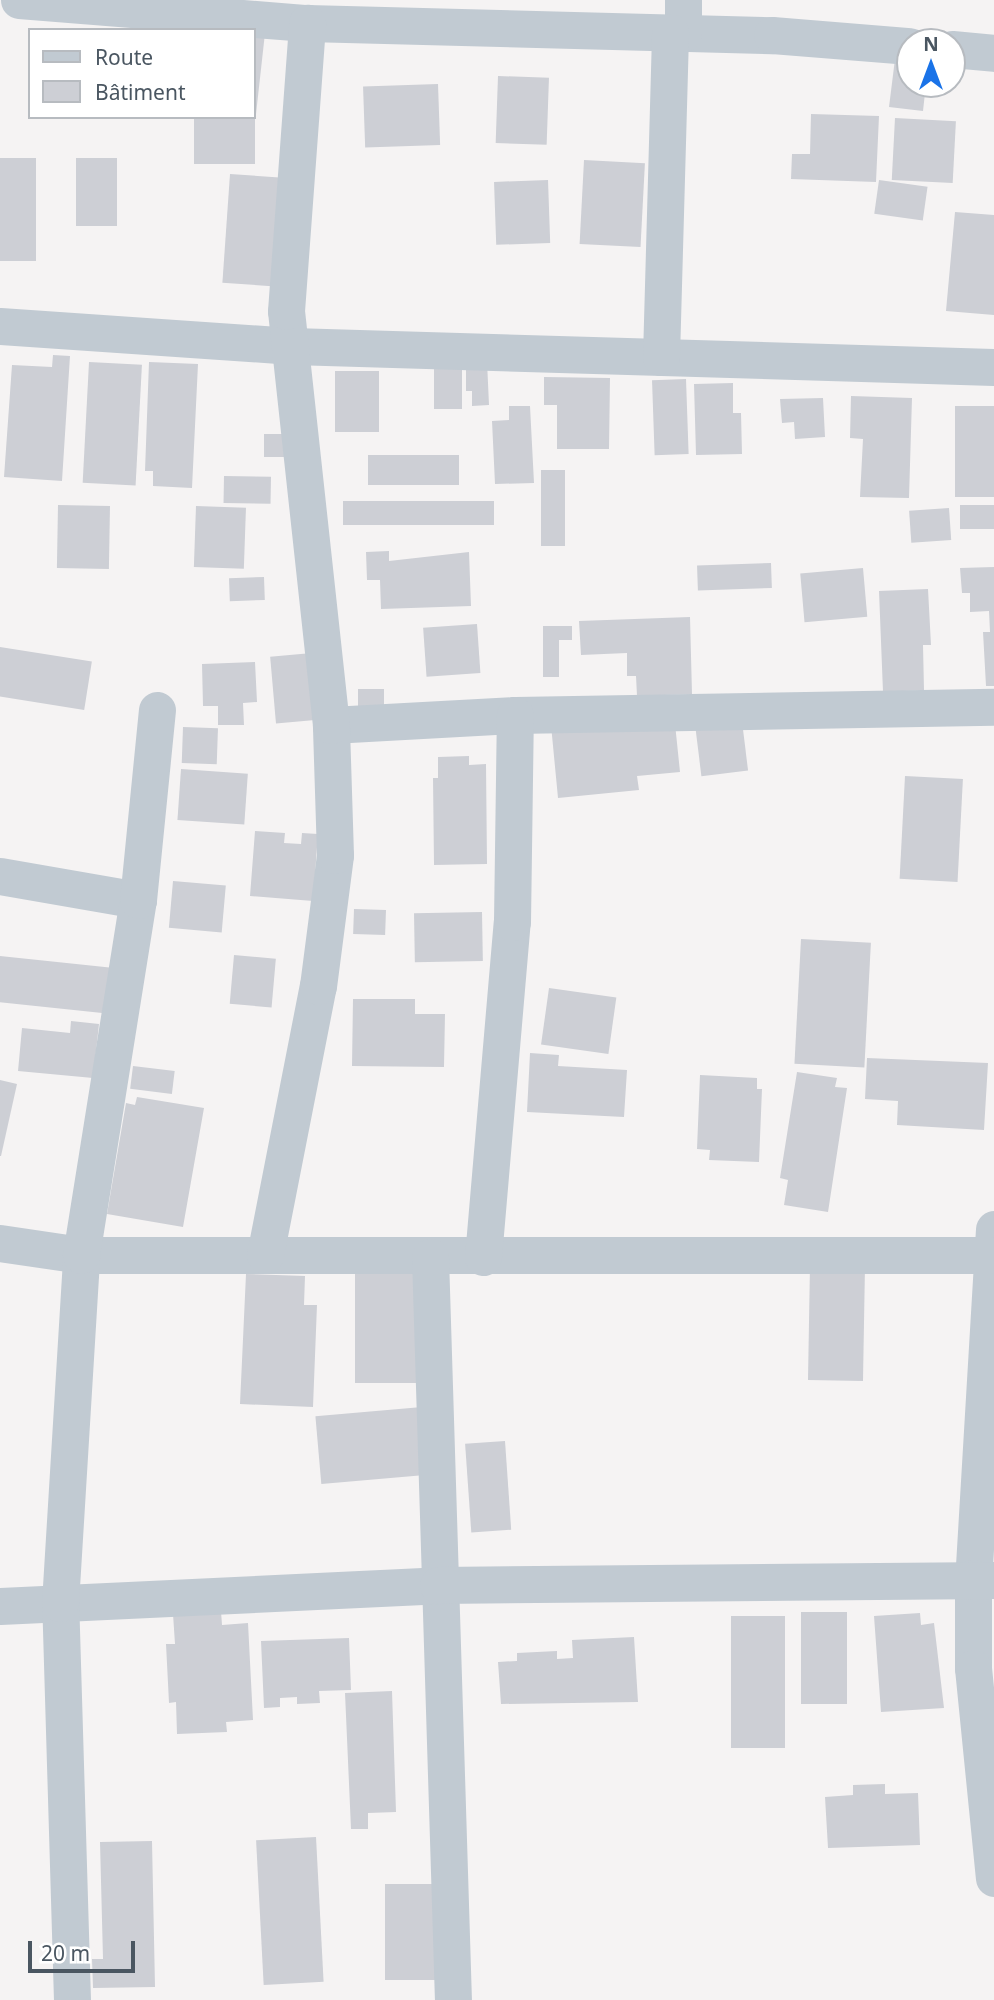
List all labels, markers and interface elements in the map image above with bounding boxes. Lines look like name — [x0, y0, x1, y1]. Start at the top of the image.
legend — [28, 28, 256, 119]
north arrow — [896, 28, 966, 98]
text: N — [923, 31, 939, 57]
text: Route — [95, 43, 153, 71]
text: Bâtiment — [95, 78, 185, 106]
scale bar — [32, 1926, 138, 1970]
text: 20 m — [41, 1939, 90, 1967]

